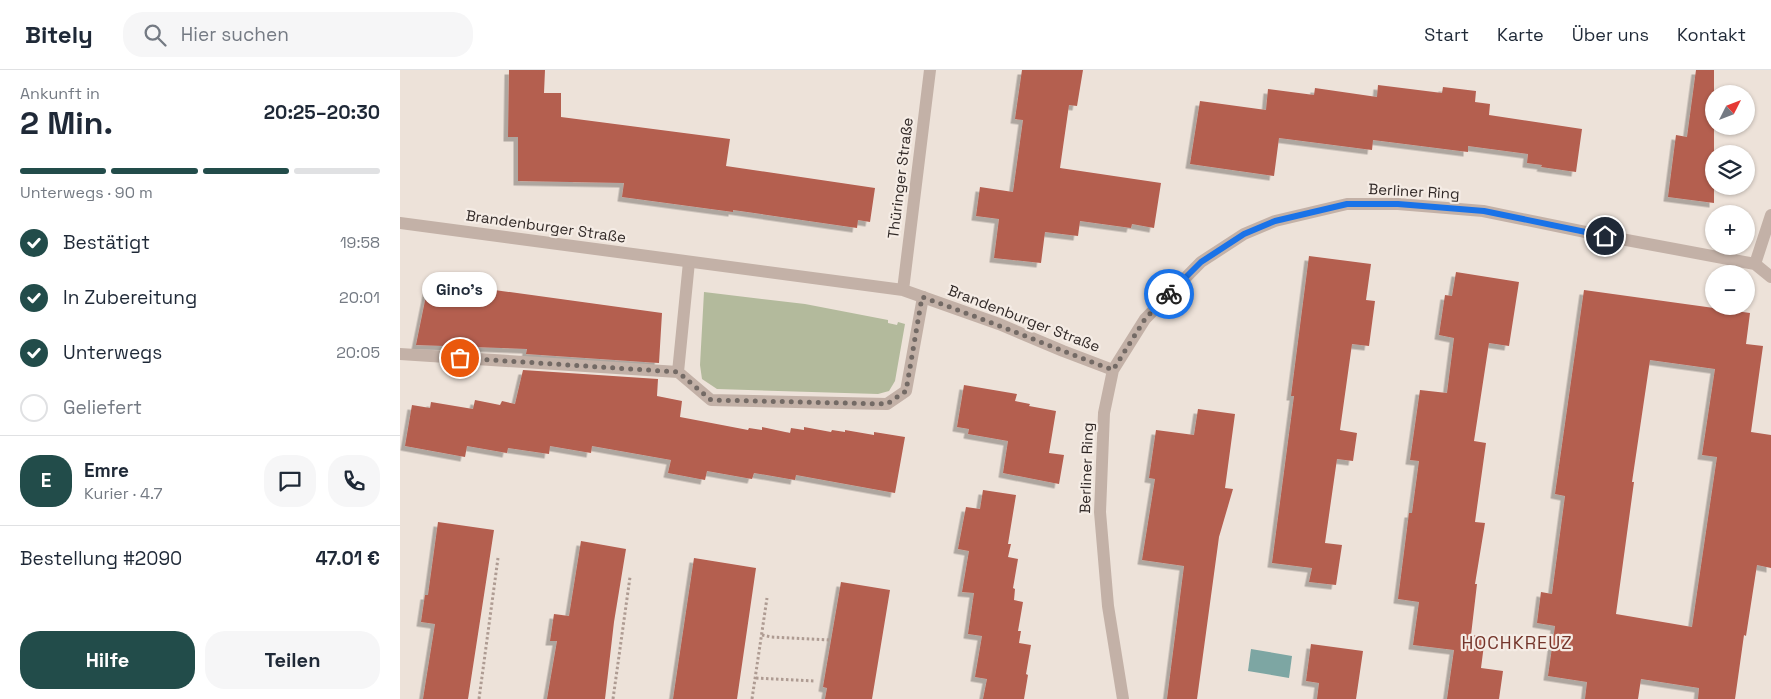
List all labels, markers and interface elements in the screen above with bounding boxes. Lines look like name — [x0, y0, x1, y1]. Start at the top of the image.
search box — [123, 12, 473, 57]
text: Bitely — [25, 19, 93, 50]
icon: search — [141, 21, 169, 49]
text: Hier suchen — [181, 22, 289, 47]
text: Start — [1424, 23, 1469, 46]
text: Karte — [1497, 23, 1544, 46]
text: Über uns — [1572, 23, 1649, 46]
text: Kontakt — [1677, 23, 1746, 46]
text: Ankunft in — [20, 83, 100, 104]
north arrow — [1705, 85, 1755, 135]
map controls — [1705, 85, 1755, 315]
text: 20:25–20:30 — [264, 100, 380, 125]
text: 2 Min. — [20, 103, 113, 143]
street label: Thüringer Straße — [883, 116, 917, 240]
button: layers — [1705, 145, 1755, 195]
street label: Berliner Ring — [1368, 179, 1460, 203]
text: Unterwegs · 90 m — [20, 182, 153, 203]
street label: Brandenburger Straße — [465, 205, 627, 247]
button: + — [1705, 205, 1755, 255]
pin — [1584, 215, 1626, 257]
icon: home — [1591, 222, 1619, 250]
icon: check — [20, 229, 48, 257]
text: Bestätigt — [63, 230, 150, 255]
text: 19:58 — [340, 232, 380, 253]
button: − — [1705, 265, 1755, 315]
courier — [1144, 269, 1194, 319]
callout: Gino's — [422, 273, 498, 308]
text: Gino's — [436, 279, 483, 300]
street label: Brandenburger Straße — [945, 280, 1103, 356]
icon: bike — [1155, 280, 1183, 308]
icon: check — [20, 284, 48, 312]
text: In Zubereitung — [63, 285, 197, 310]
text: 20:01 — [339, 287, 380, 308]
pin — [439, 337, 481, 379]
icon: check — [20, 339, 48, 367]
text: Unterwegs — [63, 340, 162, 365]
text: 20:05 — [336, 342, 380, 363]
icon: bag — [446, 344, 474, 372]
text: Geliefert — [63, 395, 142, 420]
street label: Berliner Ring — [1075, 422, 1097, 514]
button: chat — [264, 455, 316, 507]
button: phone — [328, 455, 380, 507]
text: Emre — [84, 458, 129, 483]
text: E — [41, 468, 51, 493]
text: Kurier · 4.7 — [84, 483, 163, 504]
text: Bestellung #2090 — [20, 546, 182, 571]
text: 47.01 € — [315, 546, 380, 571]
button: Hilfe — [20, 631, 195, 689]
button: Teilen — [205, 631, 380, 689]
district label: HOCHKREUZ — [1461, 631, 1573, 654]

